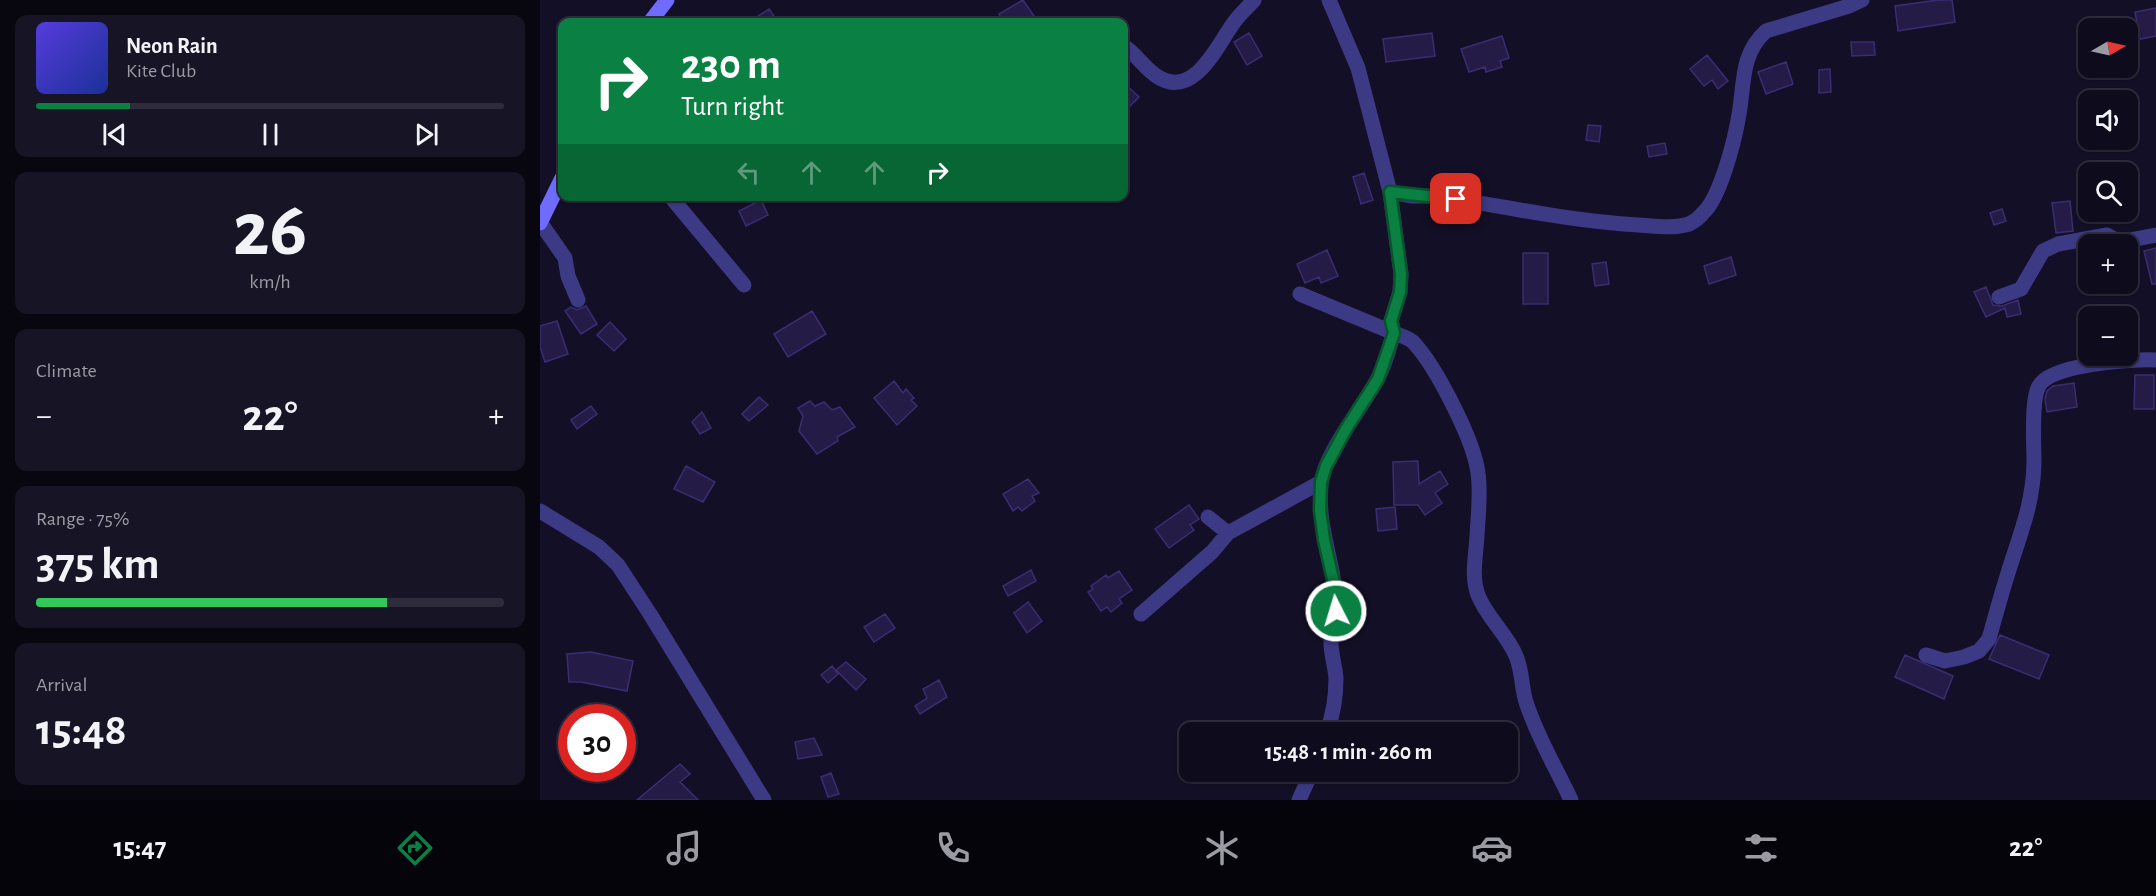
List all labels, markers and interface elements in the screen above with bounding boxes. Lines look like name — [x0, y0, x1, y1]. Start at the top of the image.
north arrow — [2078, 18, 2138, 78]
map controls — [2078, 18, 2138, 366]
text: Neon Rain — [126, 35, 218, 57]
icon: right — [582, 42, 660, 120]
text: 230 m — [681, 44, 781, 86]
text: Kite Club — [126, 61, 196, 81]
button: sound — [2078, 90, 2138, 150]
text: Turn right — [681, 93, 784, 120]
icon: previous — [98, 118, 131, 151]
icon: pause — [254, 118, 287, 151]
icon: next — [410, 118, 443, 151]
icon: left — [732, 156, 765, 189]
icon: ahead — [795, 156, 828, 189]
icon: ahead — [858, 156, 891, 189]
icon: right — [921, 156, 954, 189]
button: search — [2078, 162, 2138, 222]
pin — [1430, 173, 1481, 224]
icon: arrive — [1439, 182, 1472, 215]
text: 26 — [233, 192, 307, 270]
button: + — [2078, 234, 2138, 294]
text: km/h — [249, 272, 291, 292]
button: − — [2078, 306, 2138, 366]
text: Climate — [36, 361, 97, 381]
text: 22° — [242, 394, 298, 439]
text: − — [36, 400, 52, 433]
text: + — [488, 400, 504, 433]
text: Range · 75% — [36, 509, 129, 529]
text: 375 km — [36, 542, 160, 587]
position arrow — [1304, 579, 1368, 643]
text: Arrival — [36, 675, 87, 695]
speed limit sign: 30 — [558, 704, 636, 782]
text: 15:48 — [36, 708, 127, 753]
text: 15:48 · 1 min · 260 m — [1265, 741, 1432, 763]
icon: directions — [394, 827, 436, 869]
icon: music — [663, 827, 705, 869]
icon: phone — [932, 827, 974, 869]
icon: climate — [1201, 827, 1243, 869]
icon: car — [1471, 827, 1513, 869]
icon: filters — [1740, 827, 1782, 869]
text: 15:47 — [114, 834, 166, 861]
text: 22° — [2009, 834, 2042, 861]

